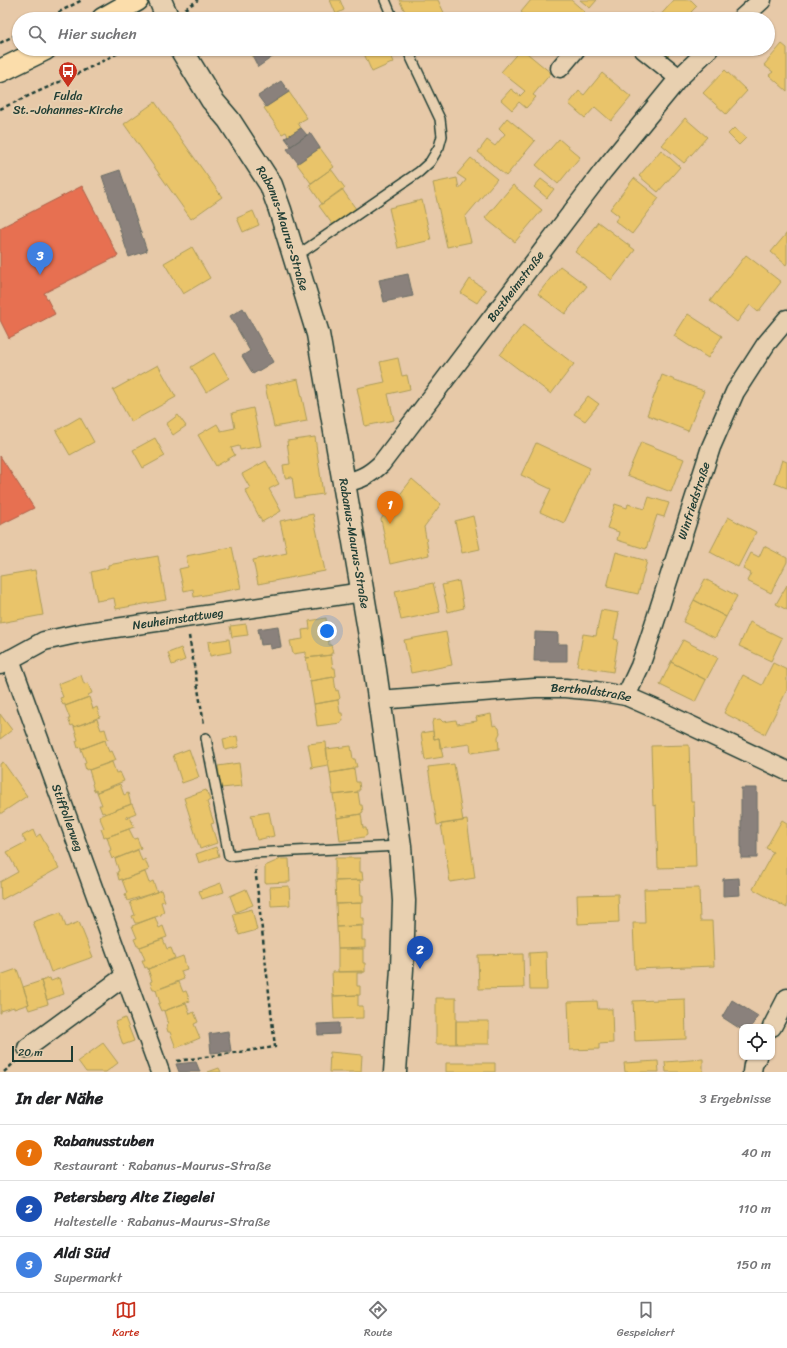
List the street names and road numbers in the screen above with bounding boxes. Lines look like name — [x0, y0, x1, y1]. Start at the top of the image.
street label: Rabanus-Maurus-Straße — [250, 161, 315, 294]
street label: Bastheimstraße — [481, 246, 550, 327]
street label: Winfriedstraße — [671, 459, 717, 542]
street label: Rabanus-Maurus-Straße — [332, 476, 376, 610]
street label: Neuheimstattweg — [131, 601, 225, 636]
street label: Bertholdstraße — [551, 677, 636, 708]
street label: Stiffollerweg — [45, 781, 90, 855]

